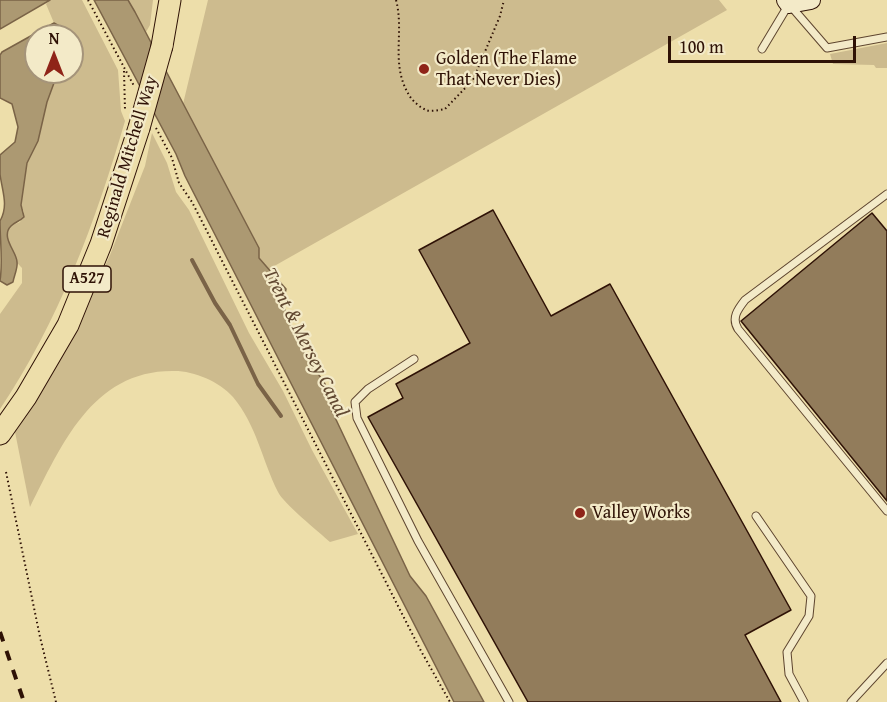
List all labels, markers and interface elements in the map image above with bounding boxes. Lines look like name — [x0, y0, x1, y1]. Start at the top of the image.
north arrow — [24, 24, 84, 84]
scale bar — [671, 24, 858, 62]
text: N — [49, 26, 59, 50]
text: 100 m — [679, 33, 724, 60]
place label: Golden (The Flame That Never Dies) — [436, 48, 577, 90]
marker: Golden (The Flame That Never Dies) — [417, 62, 431, 76]
street label: Reginald Mitchell Way — [93, 73, 163, 241]
water label: Trent & Mersey Canal — [257, 264, 353, 422]
road number: A527 — [63, 266, 111, 292]
place label: Valley Works — [592, 502, 690, 524]
marker: Valley Works — [573, 506, 587, 520]

